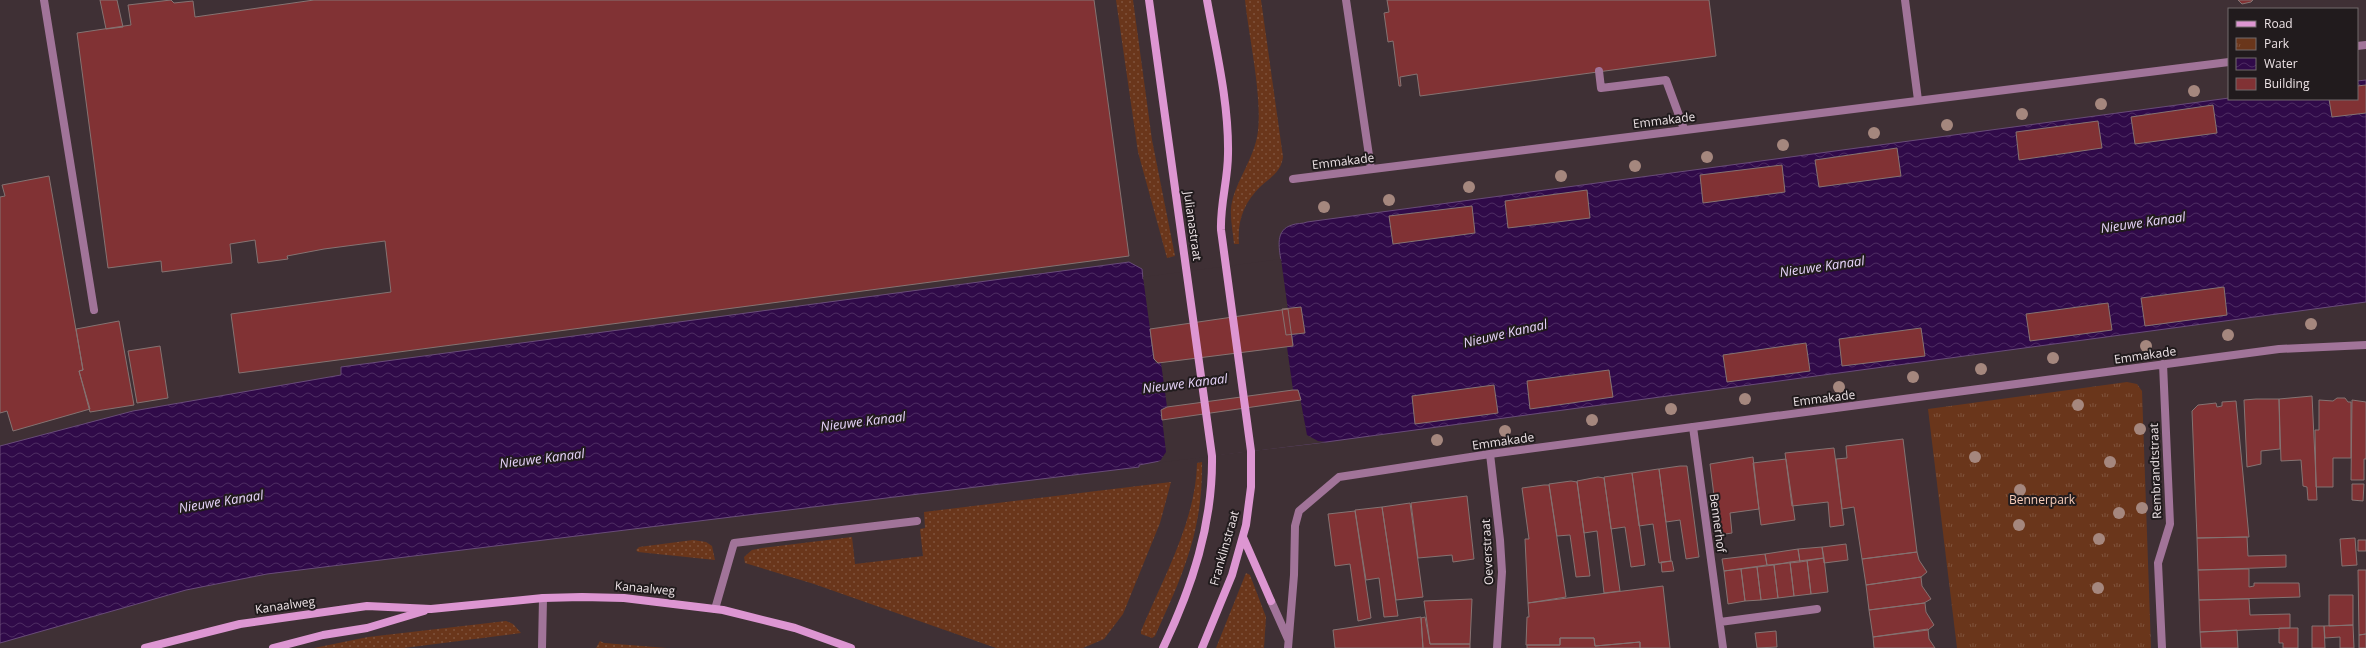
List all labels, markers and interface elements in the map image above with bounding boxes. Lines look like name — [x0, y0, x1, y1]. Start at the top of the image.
legend — [2228, 8, 2358, 100]
text: Road — [2264, 15, 2293, 32]
text: Park — [2264, 35, 2290, 52]
text: Water — [2264, 55, 2298, 72]
text: Building — [2264, 75, 2310, 92]
street label: Emmakade — [1632, 108, 1696, 132]
street label: Emmakade — [1311, 149, 1375, 173]
street label: Julianastraat — [1180, 189, 1206, 262]
water label: Nieuwe Kanaal — [2099, 207, 2187, 237]
water label: Nieuwe Kanaal — [1778, 251, 1866, 281]
water label: Nieuwe Kanaal — [1461, 314, 1549, 351]
street label: Emmakade — [2113, 342, 2177, 368]
water label: Nieuwe Kanaal — [1141, 369, 1229, 397]
street label: Emmakade — [1792, 386, 1856, 410]
water label: Nieuwe Kanaal — [819, 407, 907, 435]
street label: Rembrandtstraat — [2145, 423, 2165, 519]
street label: Emmakade — [1471, 428, 1535, 454]
water label: Nieuwe Kanaal — [498, 444, 586, 472]
water label: Nieuwe Kanaal — [177, 485, 265, 517]
park label: Bennerpark — [2009, 491, 2076, 508]
street label: Bennerhof — [1705, 492, 1731, 555]
street label: Franklinstraat — [1205, 508, 1243, 588]
street label: Oeverstraat — [1477, 518, 1497, 586]
street label: Kanaalweg — [614, 577, 676, 599]
street label: Kanaalweg — [254, 592, 317, 618]

